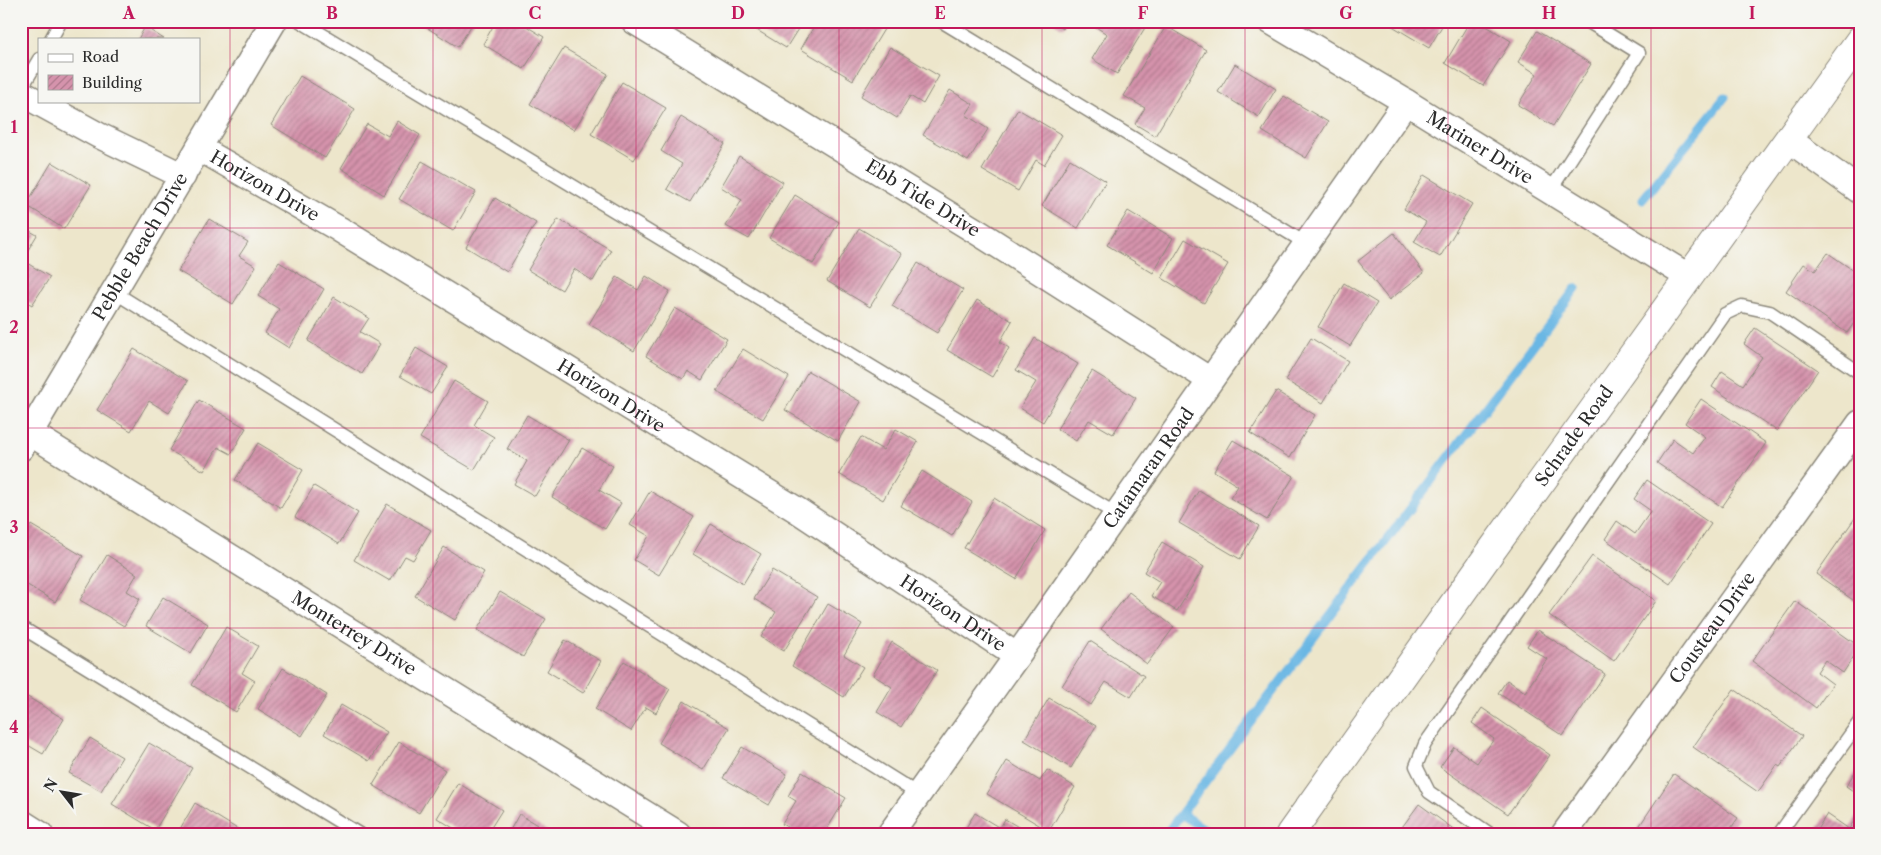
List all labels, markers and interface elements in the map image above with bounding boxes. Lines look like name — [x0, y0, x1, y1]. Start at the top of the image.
text: A — [122, 3, 136, 23]
text: B — [326, 3, 338, 23]
text: C — [529, 3, 541, 23]
text: D — [731, 3, 745, 23]
text: E — [934, 3, 946, 23]
text: F — [1138, 3, 1149, 23]
text: G — [1339, 3, 1353, 23]
text: H — [1542, 3, 1556, 23]
text: I — [1749, 3, 1756, 23]
legend — [38, 38, 200, 102]
text: Road — [82, 47, 119, 66]
text: Building — [82, 73, 142, 92]
street label: Mariner Drive — [1423, 106, 1537, 189]
text: 1 — [10, 117, 18, 137]
street label: Horizon Drive — [206, 146, 323, 226]
street label: Ebb Tide Drive — [862, 155, 984, 242]
street label: Pebble Beach Drive — [88, 169, 193, 325]
text: 2 — [9, 317, 19, 337]
street label: Horizon Drive — [553, 355, 669, 437]
street label: Schrade Road — [1531, 381, 1618, 491]
street label: Catamaran Road — [1099, 403, 1199, 533]
text: 3 — [9, 517, 19, 537]
street label: Cousteau Drive — [1665, 568, 1760, 688]
street label: Horizon Drive — [896, 570, 1010, 656]
street label: Monterrey Drive — [288, 587, 420, 680]
text: 4 — [9, 717, 19, 737]
north arrow — [38, 768, 88, 818]
text: N — [40, 775, 62, 795]

